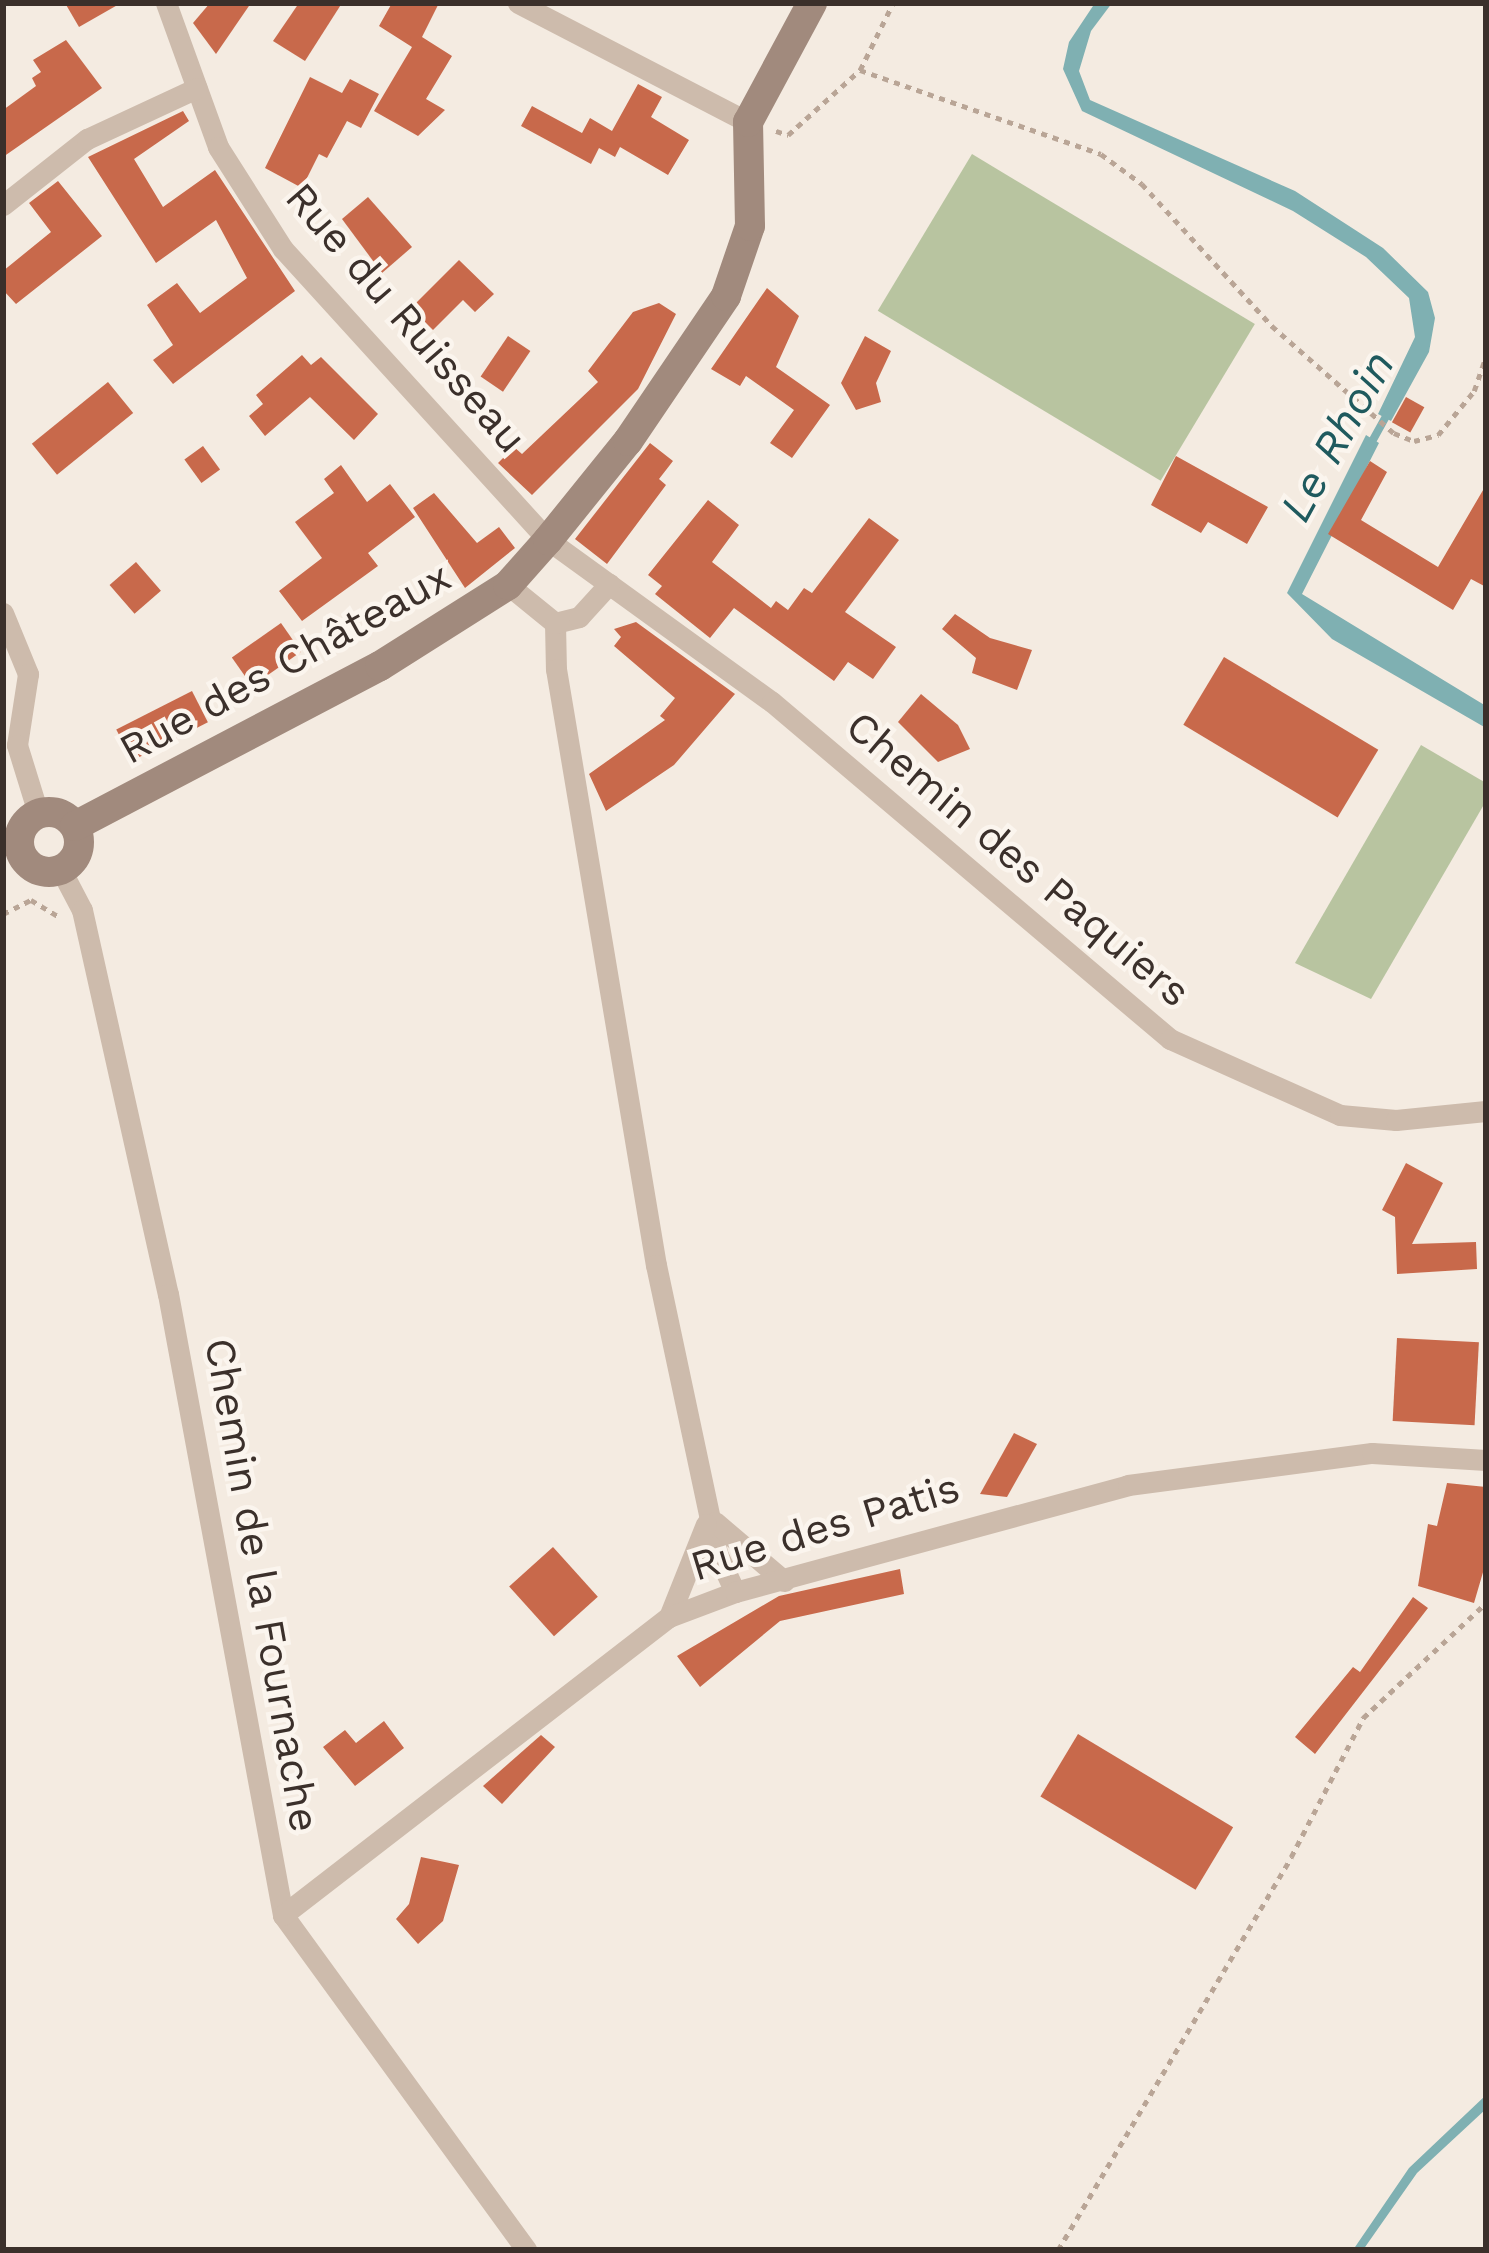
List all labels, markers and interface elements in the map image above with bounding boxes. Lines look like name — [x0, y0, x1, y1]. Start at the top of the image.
street label: Rue du Ruisseau — [275, 173, 537, 463]
water label: Le Rhoin — [1268, 341, 1406, 531]
street label: Rue des Châteaux — [111, 551, 459, 775]
street label: Chemin des Paquiers — [836, 701, 1200, 1017]
street label: Chemin de la Fournache — [194, 1334, 330, 1836]
street label: Rue des Patis — [685, 1462, 965, 1592]

